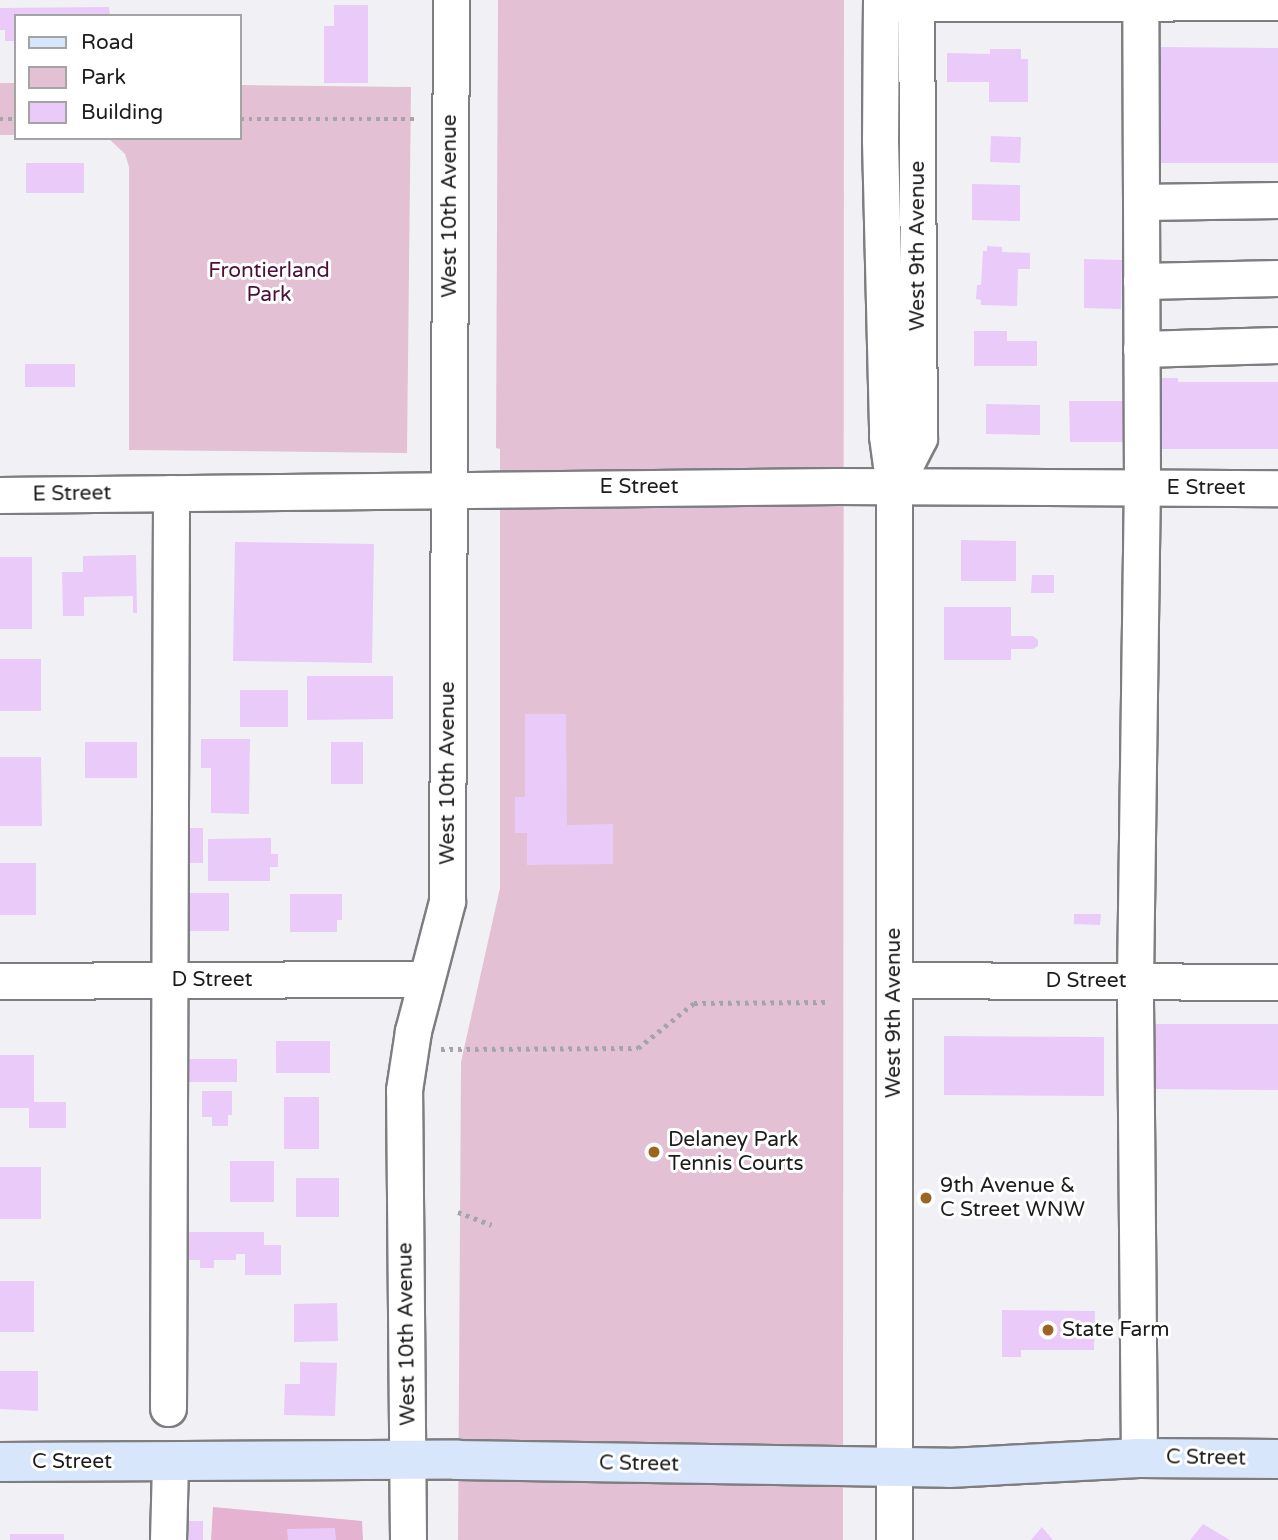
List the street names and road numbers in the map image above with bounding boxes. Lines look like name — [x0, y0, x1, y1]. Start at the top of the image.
street label: West 10th Avenue — [437, 114, 463, 298]
street label: West 9th Avenue — [905, 161, 931, 331]
street label: E Street — [600, 474, 678, 500]
street label: E Street — [1167, 475, 1245, 501]
street label: E Street — [32, 481, 112, 507]
street label: West 10th Avenue — [435, 681, 461, 865]
street label: West 9th Avenue — [881, 928, 907, 1098]
street label: D Street — [171, 967, 253, 993]
street label: D Street — [1045, 968, 1127, 994]
street label: West 10th Avenue — [393, 1242, 421, 1426]
street label: C Street — [1166, 1445, 1246, 1471]
street label: C Street — [32, 1449, 112, 1475]
street label: C Street — [599, 1451, 679, 1477]

